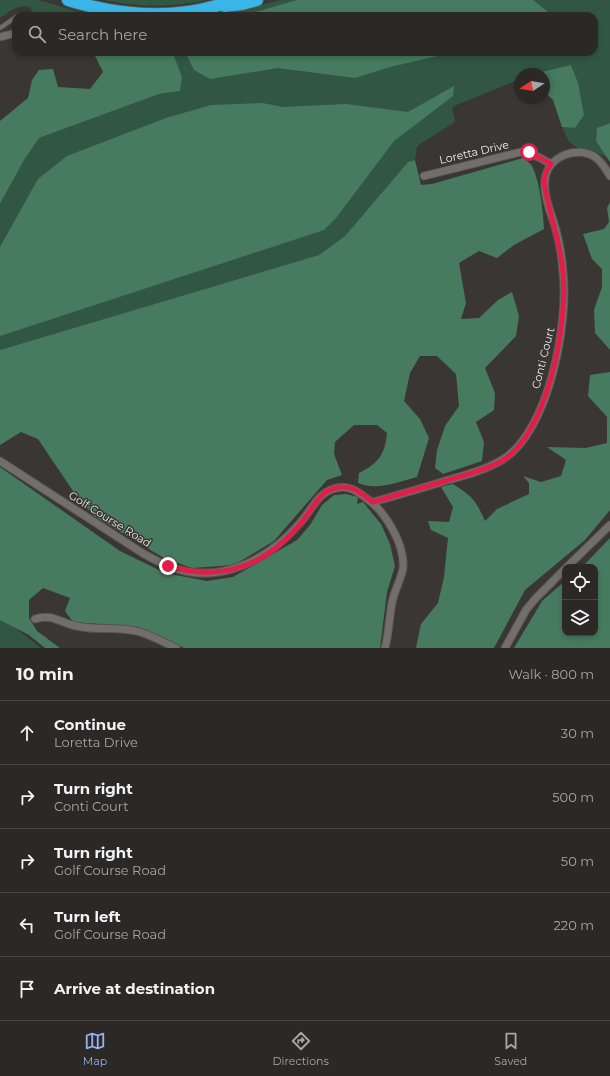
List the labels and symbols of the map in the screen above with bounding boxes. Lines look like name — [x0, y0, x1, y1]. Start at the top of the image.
north arrow — [514, 68, 550, 104]
street label: Loretta Drive — [438, 137, 510, 167]
route start — [520, 143, 538, 161]
street label: Conti Court — [529, 325, 558, 390]
street label: Golf Course Road — [66, 488, 154, 550]
route end — [159, 557, 177, 575]

